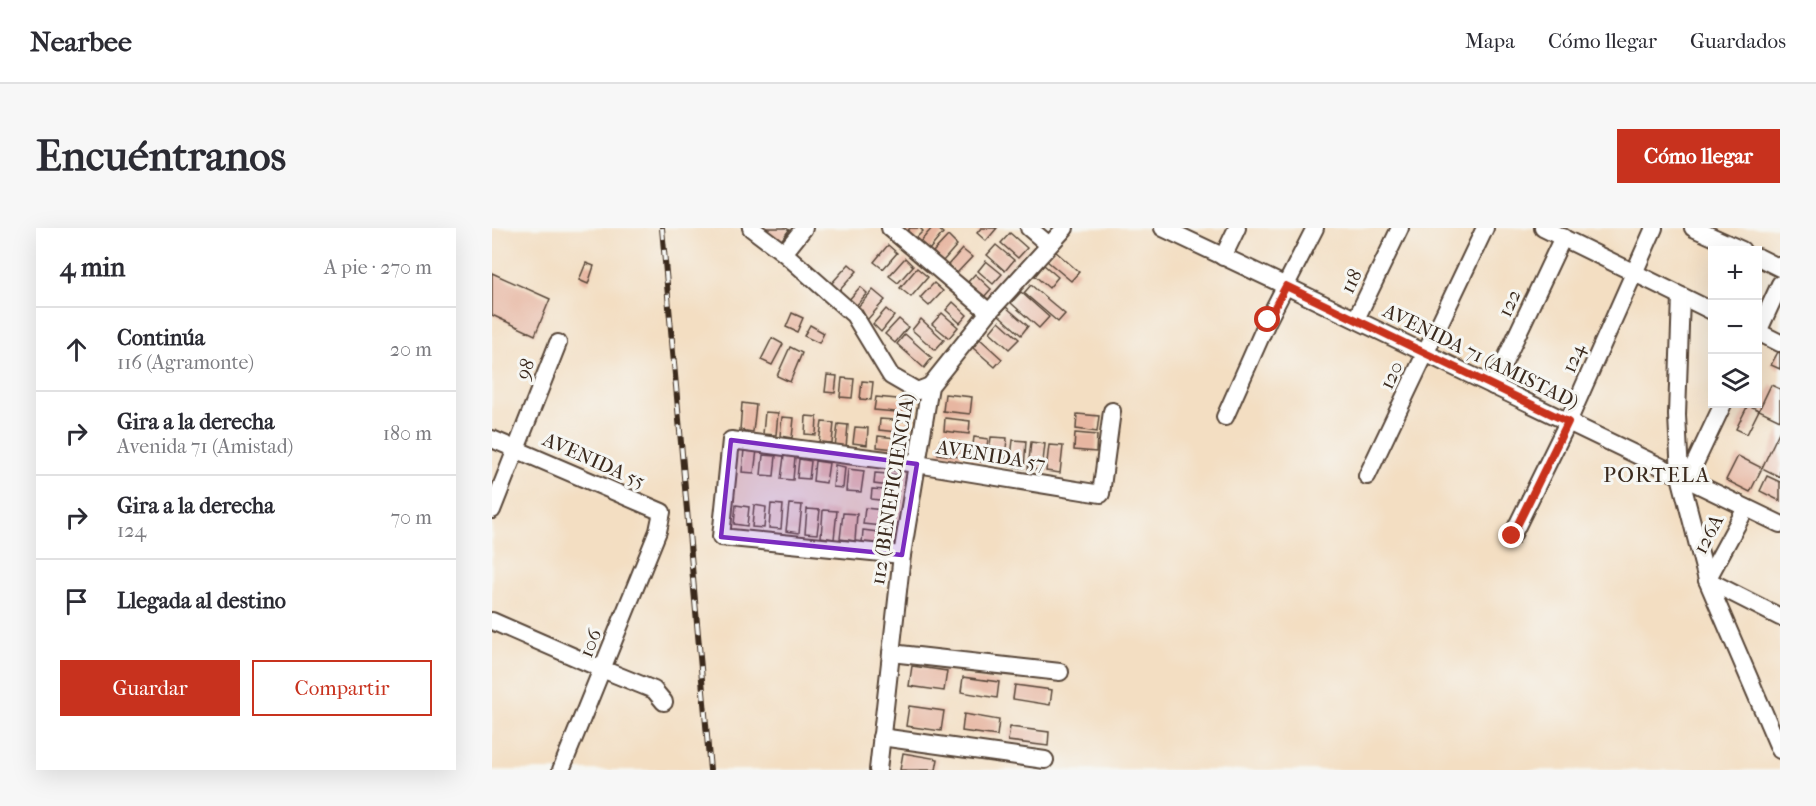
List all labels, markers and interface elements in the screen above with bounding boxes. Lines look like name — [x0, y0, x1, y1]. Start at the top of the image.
text: Nearbee — [30, 25, 132, 58]
text: Mapa — [1465, 29, 1515, 53]
text: Cómo llegar — [1548, 29, 1657, 53]
text: Guardados — [1690, 29, 1786, 53]
button: Cómo llegar — [1617, 129, 1780, 183]
text: Encuéntranos — [36, 132, 286, 181]
map controls — [1708, 246, 1762, 408]
button: + — [1708, 246, 1762, 300]
text: 4 min — [60, 252, 125, 283]
text: A pie · 270 m — [324, 256, 432, 279]
street label: 118 — [1336, 265, 1367, 297]
street label: 122 — [1493, 286, 1526, 321]
street label: AVENIDA 71 (AMISTAD) — [1378, 299, 1582, 414]
button: − — [1708, 300, 1762, 354]
route start — [1254, 306, 1280, 332]
text: Continúa — [117, 325, 205, 351]
icon: ahead — [60, 333, 93, 366]
text: 20 m — [390, 338, 432, 361]
street label: 124 — [1557, 339, 1590, 376]
text: 116 (Agramonte) — [117, 351, 254, 374]
button: layers — [1708, 354, 1762, 408]
street label: 98 — [511, 355, 540, 383]
street label: 120 — [1375, 357, 1408, 393]
street label: 112 (BENEFICIENCIA) — [866, 392, 919, 587]
text: Gira a la derecha — [117, 409, 274, 435]
icon: right — [60, 417, 93, 450]
text: 180 m — [383, 422, 432, 445]
street label: AVENIDA 55 — [538, 427, 648, 493]
text: Avenida 71 (Amistad) — [117, 435, 293, 458]
street label: AVENIDA 57 — [934, 435, 1048, 476]
district label: PORTELA — [1603, 463, 1711, 487]
text: Gira a la derecha — [117, 493, 274, 519]
icon: right — [60, 501, 93, 534]
text: 70 m — [390, 506, 432, 529]
street label: 126A — [1689, 510, 1729, 558]
text: 124 — [117, 519, 146, 542]
route end — [1498, 522, 1524, 548]
icon: arrive — [60, 585, 93, 618]
text: Llegada al destino — [117, 588, 286, 614]
street label: 106 — [574, 625, 607, 661]
button: Guardar — [60, 660, 240, 716]
button: Compartir — [252, 660, 432, 716]

